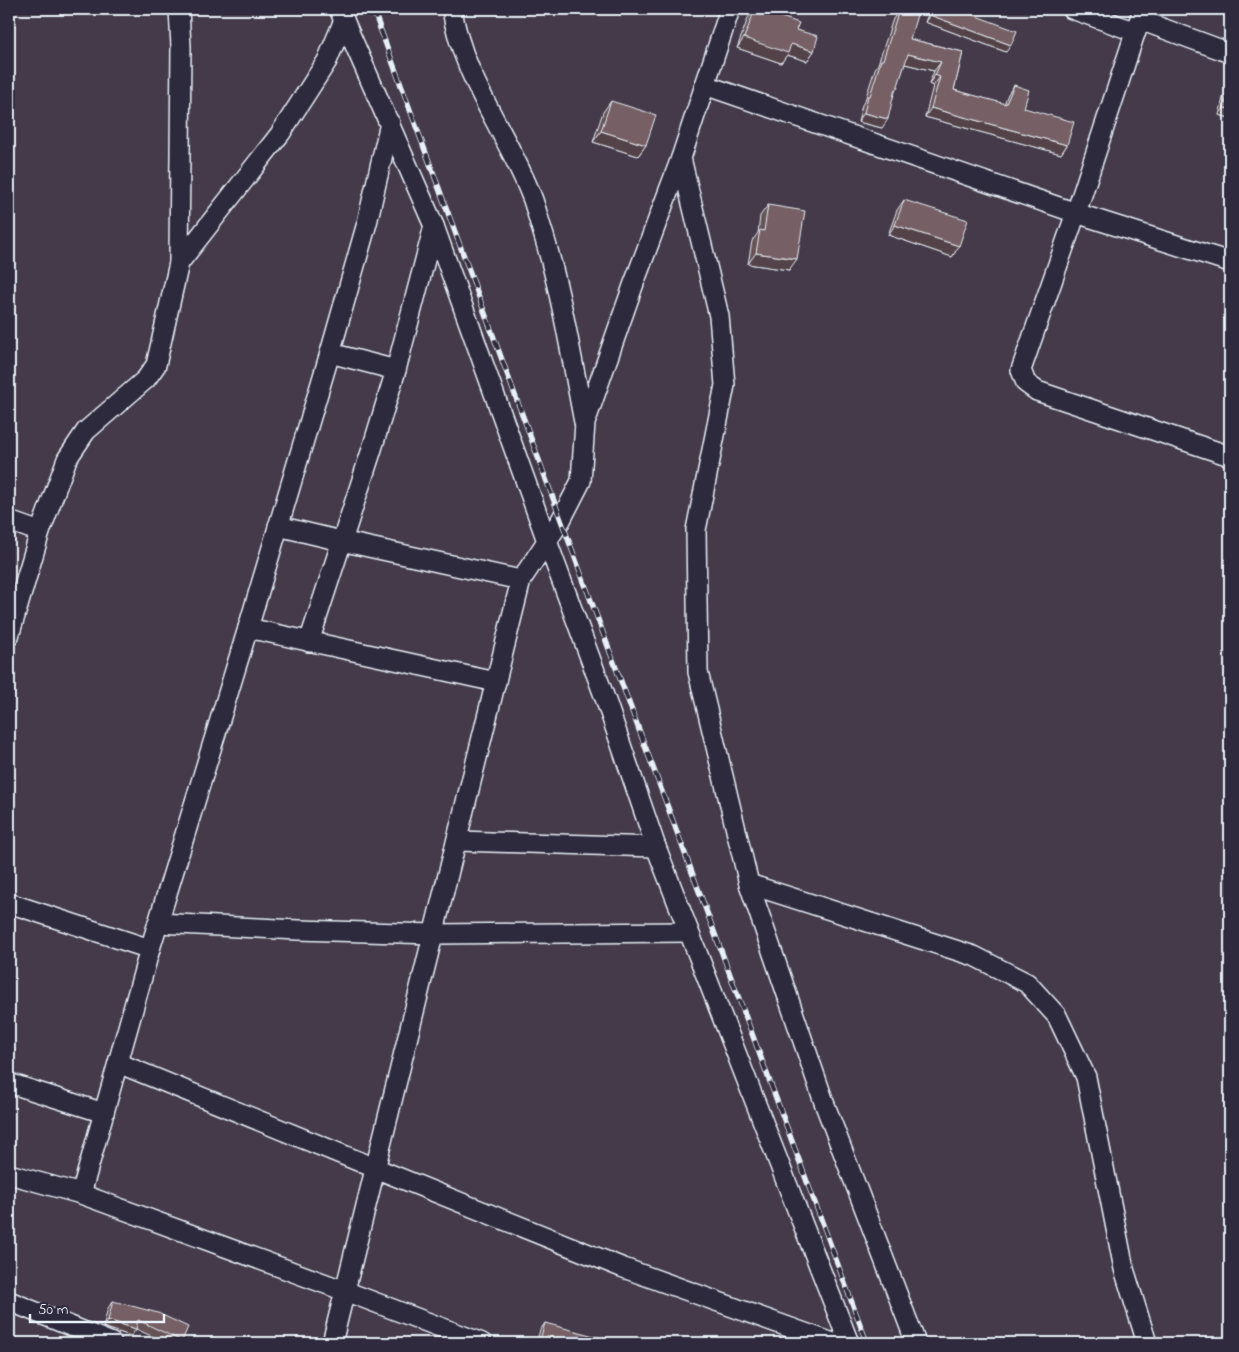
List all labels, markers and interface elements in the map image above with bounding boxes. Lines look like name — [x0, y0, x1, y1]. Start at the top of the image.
scale bar — [30, 1292, 164, 1324]
text: 50 m — [38, 1299, 69, 1321]

